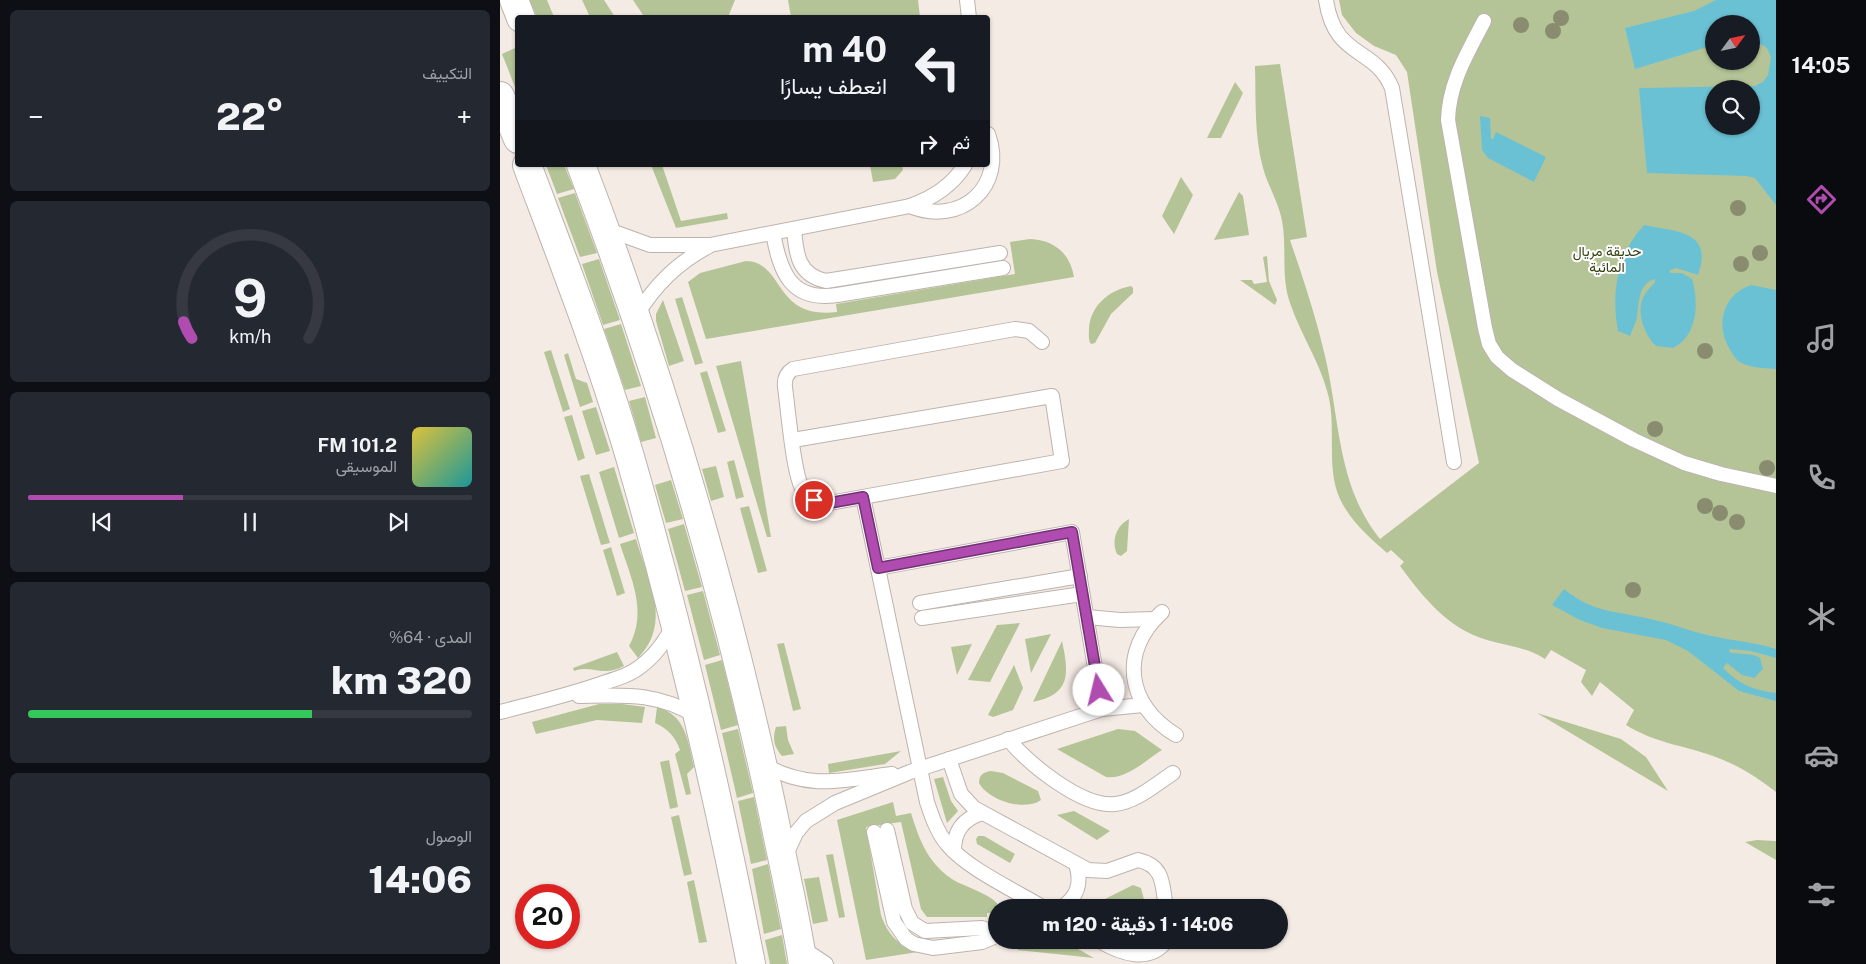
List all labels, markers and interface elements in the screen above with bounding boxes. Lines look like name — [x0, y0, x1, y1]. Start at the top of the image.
north arrow — [1705, 15, 1760, 70]
map controls — [1705, 15, 1760, 135]
text: 40 m — [802, 29, 887, 70]
icon: left — [905, 35, 970, 100]
text: 14:05 — [1792, 52, 1850, 78]
text: التكييف — [422, 64, 472, 83]
text: انعطف يسارًا — [780, 73, 887, 99]
button: search — [1705, 80, 1760, 135]
text: 22° — [216, 94, 284, 139]
text: − — [28, 100, 44, 133]
text: + — [456, 100, 472, 133]
icon: right — [914, 130, 942, 158]
text: ثم — [952, 131, 970, 153]
icon: directions — [1804, 182, 1839, 217]
park label: حديقة مريال المائية — [1573, 243, 1641, 275]
text: 9 — [233, 268, 267, 329]
icon: music — [1804, 321, 1839, 356]
text: km/h — [229, 326, 271, 347]
text: 101.2 FM — [318, 434, 397, 456]
text: الموسيقى — [336, 457, 397, 476]
icon: phone — [1804, 460, 1839, 495]
pin — [793, 479, 835, 521]
icon: arrive — [800, 486, 828, 514]
icon: previous — [88, 508, 116, 536]
icon: pause — [236, 508, 264, 536]
icon: next — [384, 508, 412, 536]
icon: climate — [1804, 599, 1839, 634]
text: المدى · 64% — [389, 628, 472, 647]
text: 320 km — [331, 658, 472, 703]
position arrow — [1072, 663, 1124, 715]
icon: car — [1804, 738, 1839, 773]
text: الوصول — [426, 827, 472, 846]
text: 14:06 — [368, 857, 472, 902]
icon: filters — [1804, 877, 1839, 912]
speed limit sign: 20 — [515, 884, 580, 949]
text: 14:06 · 1 دقيقة · 120 m — [1043, 913, 1233, 935]

